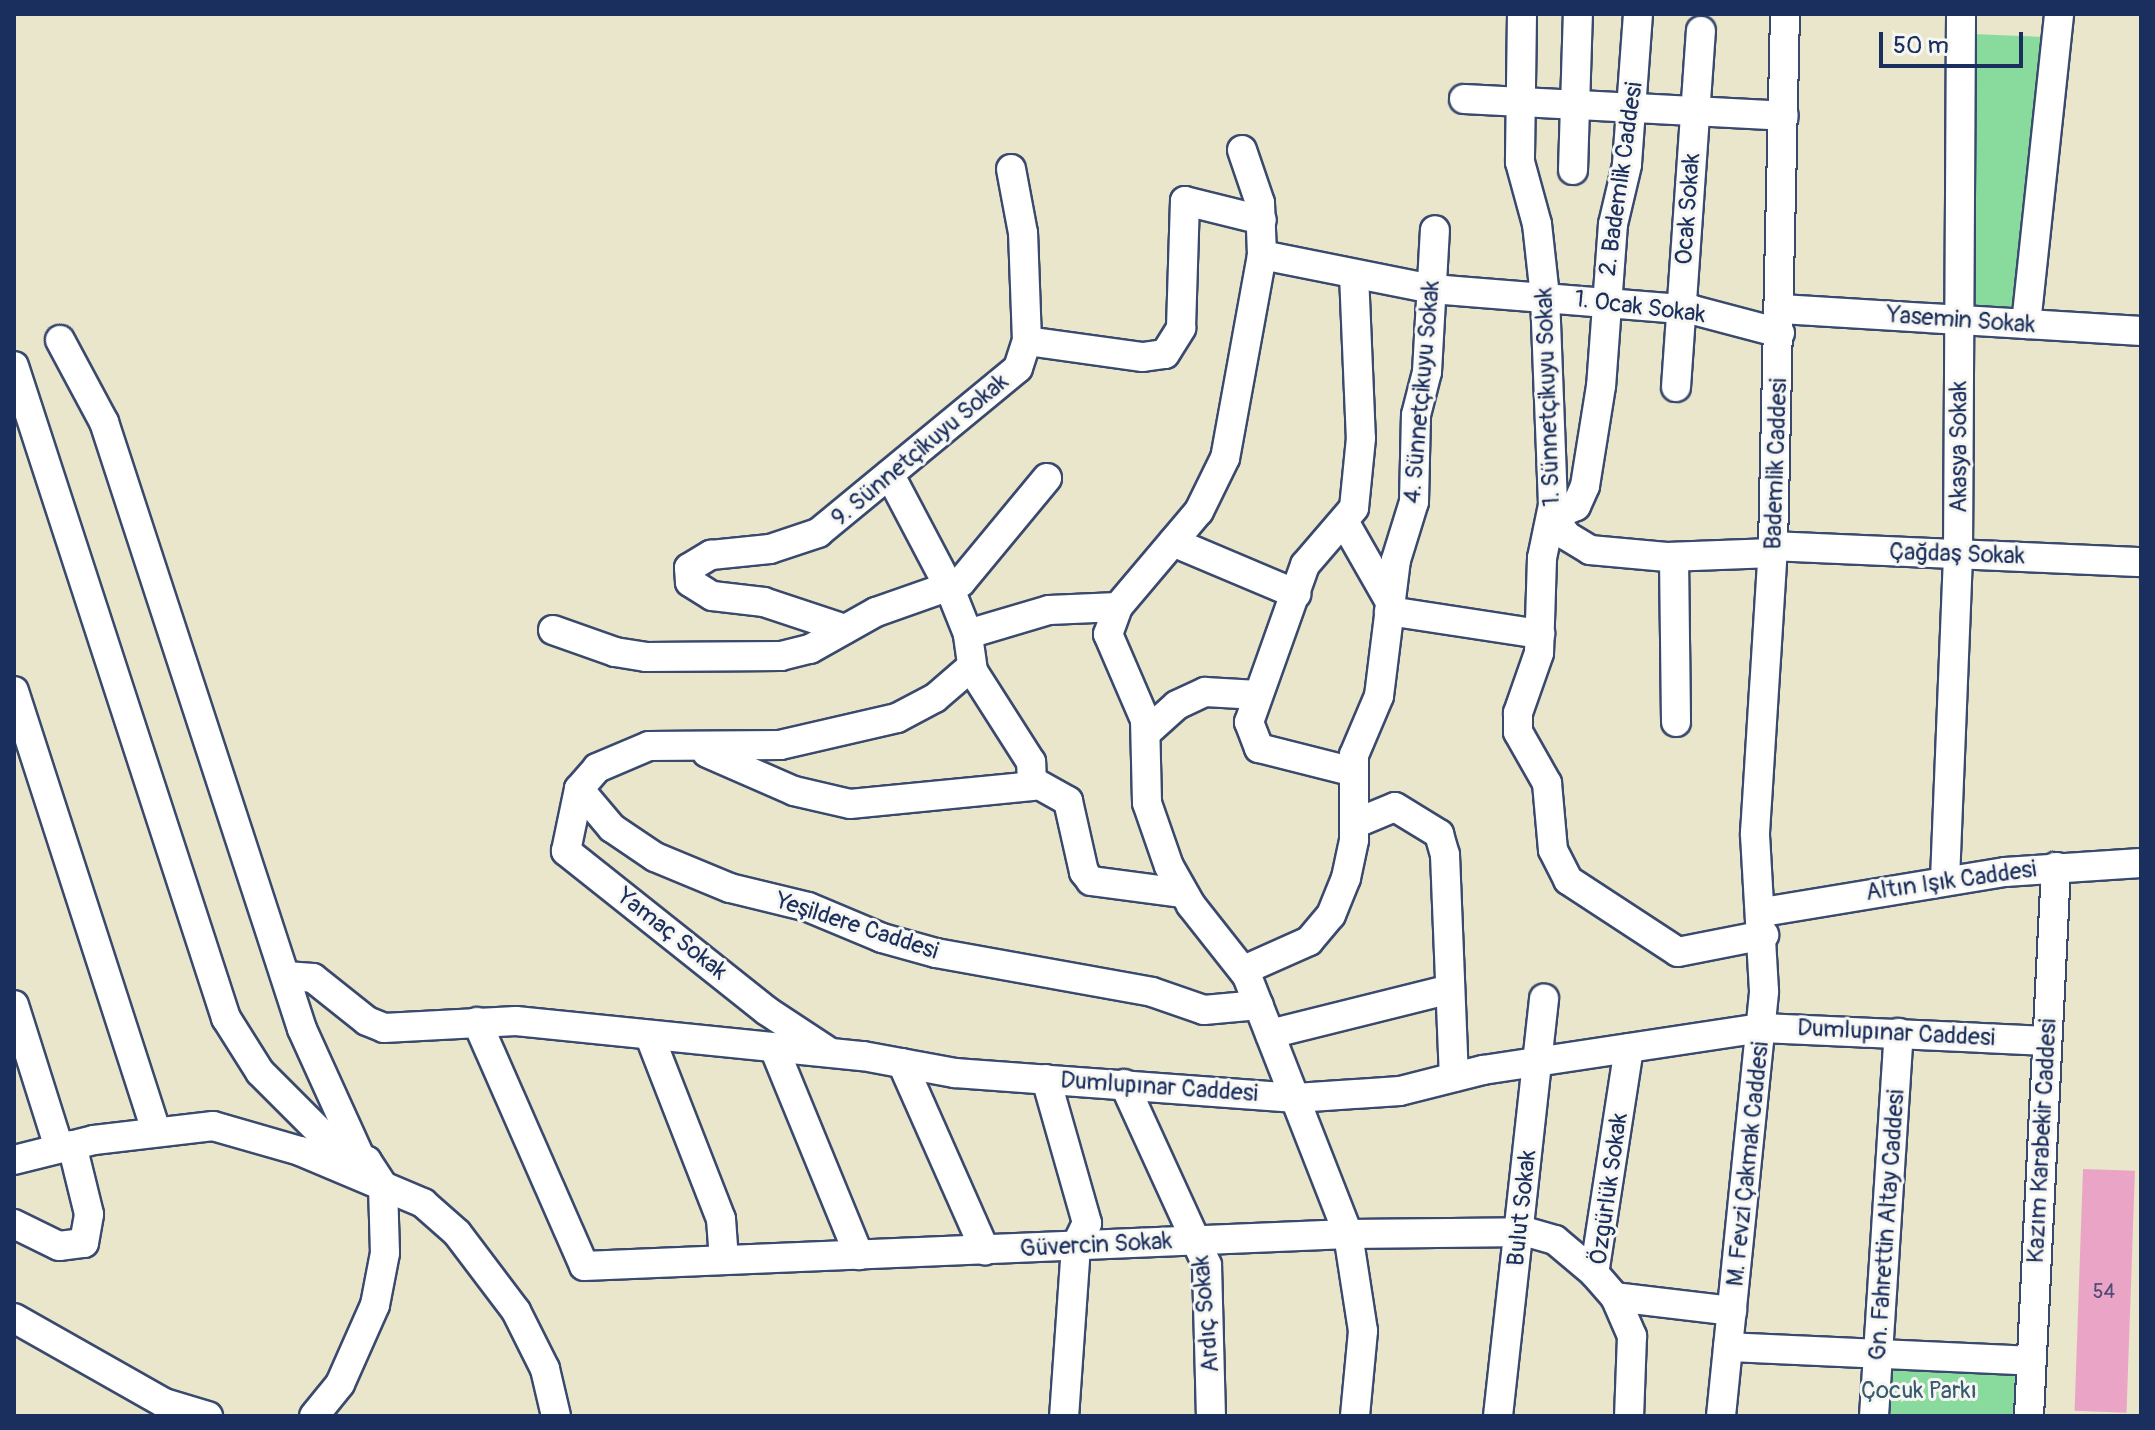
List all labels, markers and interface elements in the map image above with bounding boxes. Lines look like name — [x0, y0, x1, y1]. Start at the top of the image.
scale bar — [1883, 16, 2027, 66]
text: 50 m — [1893, 31, 1949, 60]
street label: 2. Bademlik Caddesi — [1593, 80, 1649, 278]
street label: Ocak Sokak — [1670, 152, 1706, 266]
street label: 4. Sünnetçikuyu Sokak — [1398, 279, 1446, 505]
street label: 1. Ocak Sokak — [1573, 285, 1707, 329]
street label: 1. Sünnetçikuyu Sokak — [1530, 287, 1566, 507]
street label: Yasemin Sokak — [1886, 300, 2036, 340]
street label: 9. Sünnetçikuyu Sokak — [826, 368, 1014, 532]
street label: Bademlik Caddesi — [1759, 378, 1793, 550]
street label: Akasya Sokak — [1945, 381, 1973, 513]
street label: Çağdaş Sokak — [1889, 537, 2025, 571]
street label: Altın Işık Caddesi — [1864, 855, 2038, 907]
street label: Yamaç Sokak — [611, 882, 733, 986]
street label: Yeşildere Caddesi — [772, 886, 942, 966]
street label: Dumlupınar Caddesi — [1796, 1013, 1996, 1053]
street label: Kazım Karabekir Caddesi — [2021, 1018, 2063, 1264]
street label: M. Fevzi Çakmak Caddesi — [1721, 1040, 1775, 1288]
street label: Dumlupınar Caddesi — [1059, 1066, 1259, 1108]
street label: Gn. Fahrettin Altay Caddesi — [1863, 1089, 1911, 1361]
street label: Özgürlük Sokak — [1584, 1111, 1634, 1267]
street label: Bulut Sokak — [1502, 1149, 1542, 1267]
street label: Güvercin Sokak — [1019, 1227, 1173, 1263]
street label: Ardıç Sokak — [1187, 1254, 1225, 1374]
house number: 54 — [2093, 1279, 2115, 1303]
park label: Çocuk Parkı — [1861, 1377, 1977, 1405]

